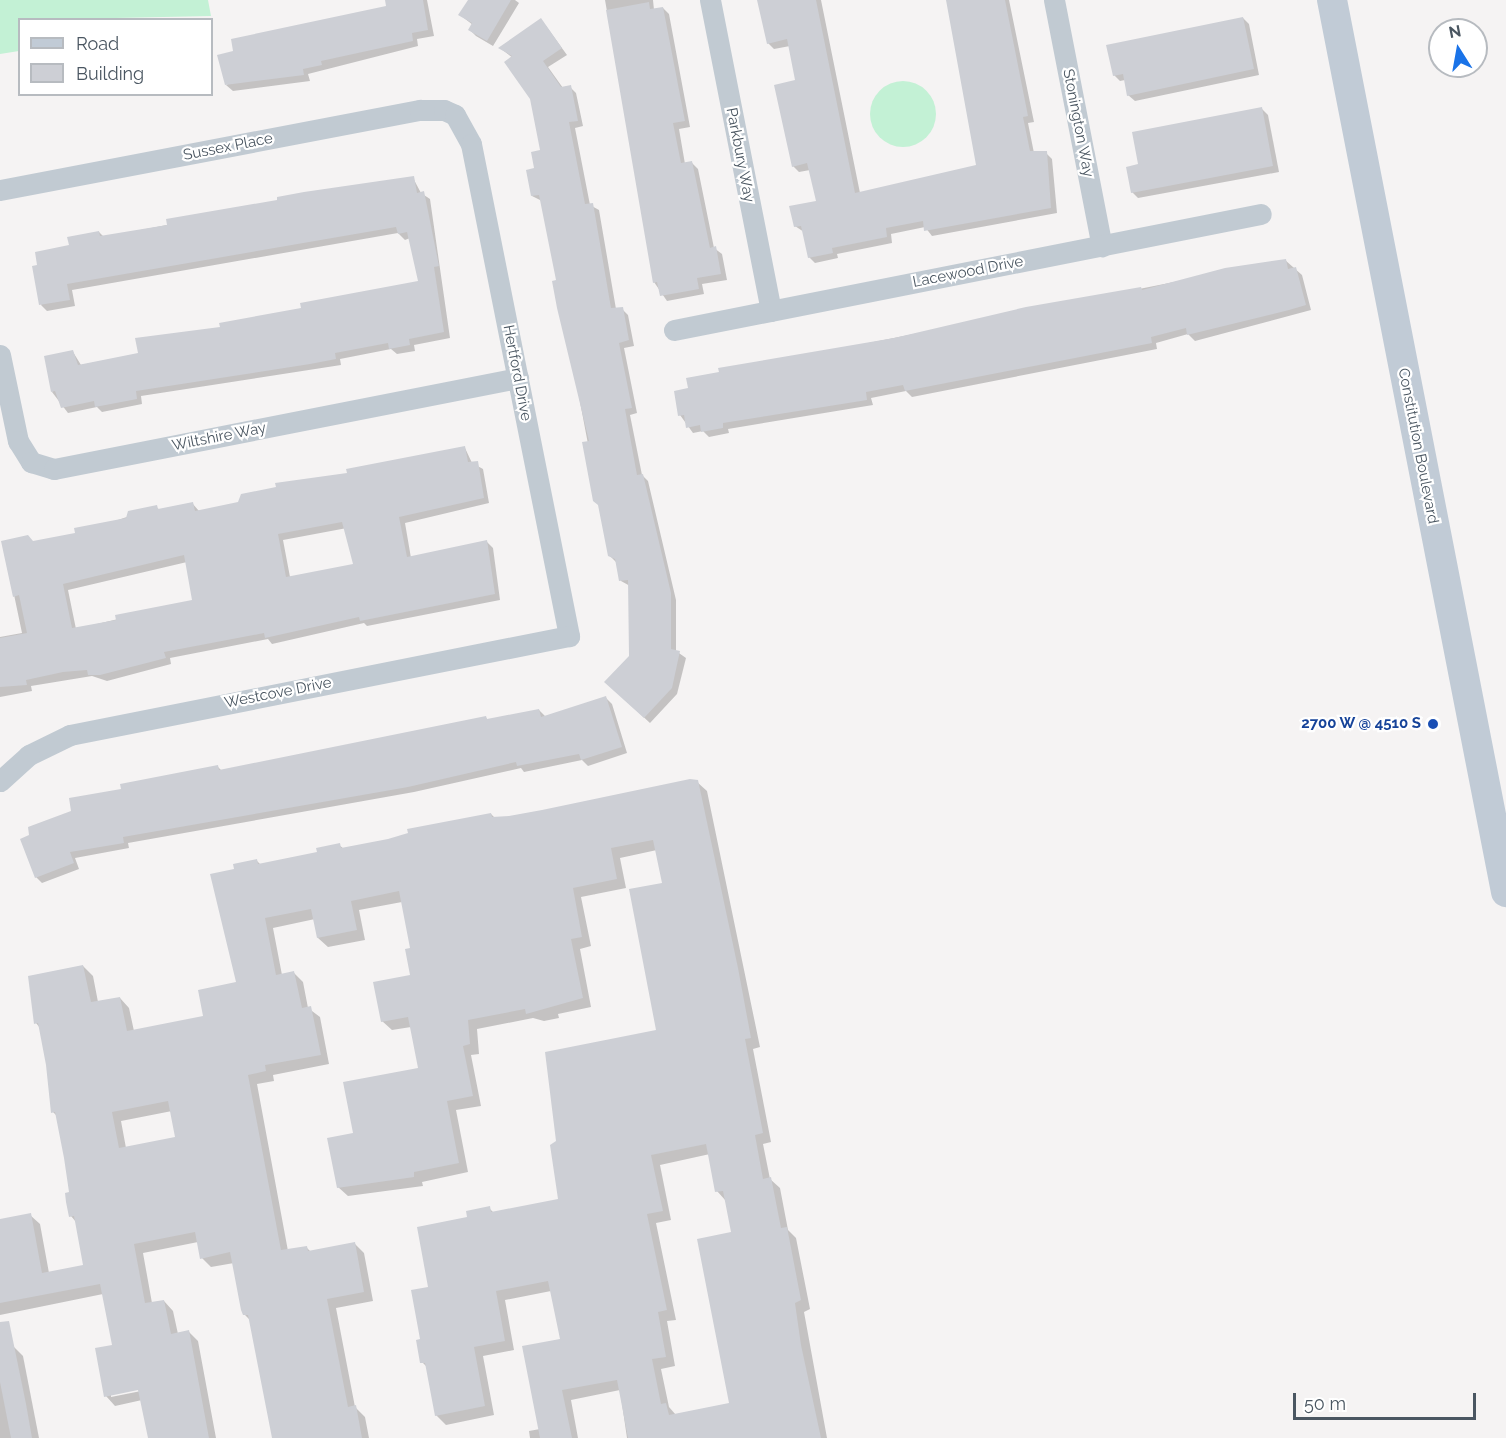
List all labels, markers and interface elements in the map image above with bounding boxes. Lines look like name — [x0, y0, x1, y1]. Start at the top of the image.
legend — [18, 18, 213, 96]
north arrow — [1428, 18, 1488, 78]
text: N — [1447, 21, 1463, 42]
text: Road — [76, 33, 119, 54]
text: Building — [76, 63, 144, 84]
street label: Stonington Way — [1059, 67, 1097, 179]
street label: Parkbury Way — [722, 106, 758, 204]
street label: Sussex Place — [182, 129, 274, 165]
street label: Lacewood Drive — [911, 252, 1025, 292]
street label: Hertford Drive — [499, 323, 535, 423]
street label: Constitution Boulevard — [1394, 367, 1442, 525]
street label: Wiltshire Way — [170, 419, 268, 455]
street label: Westcove Drive — [223, 674, 333, 712]
place label: 2700 W @ 4510 S — [1300, 715, 1421, 733]
marker: 2700 W @ 4510 S — [1426, 717, 1440, 731]
scale bar — [1296, 1381, 1479, 1419]
text: 50 m — [1304, 1393, 1346, 1414]

